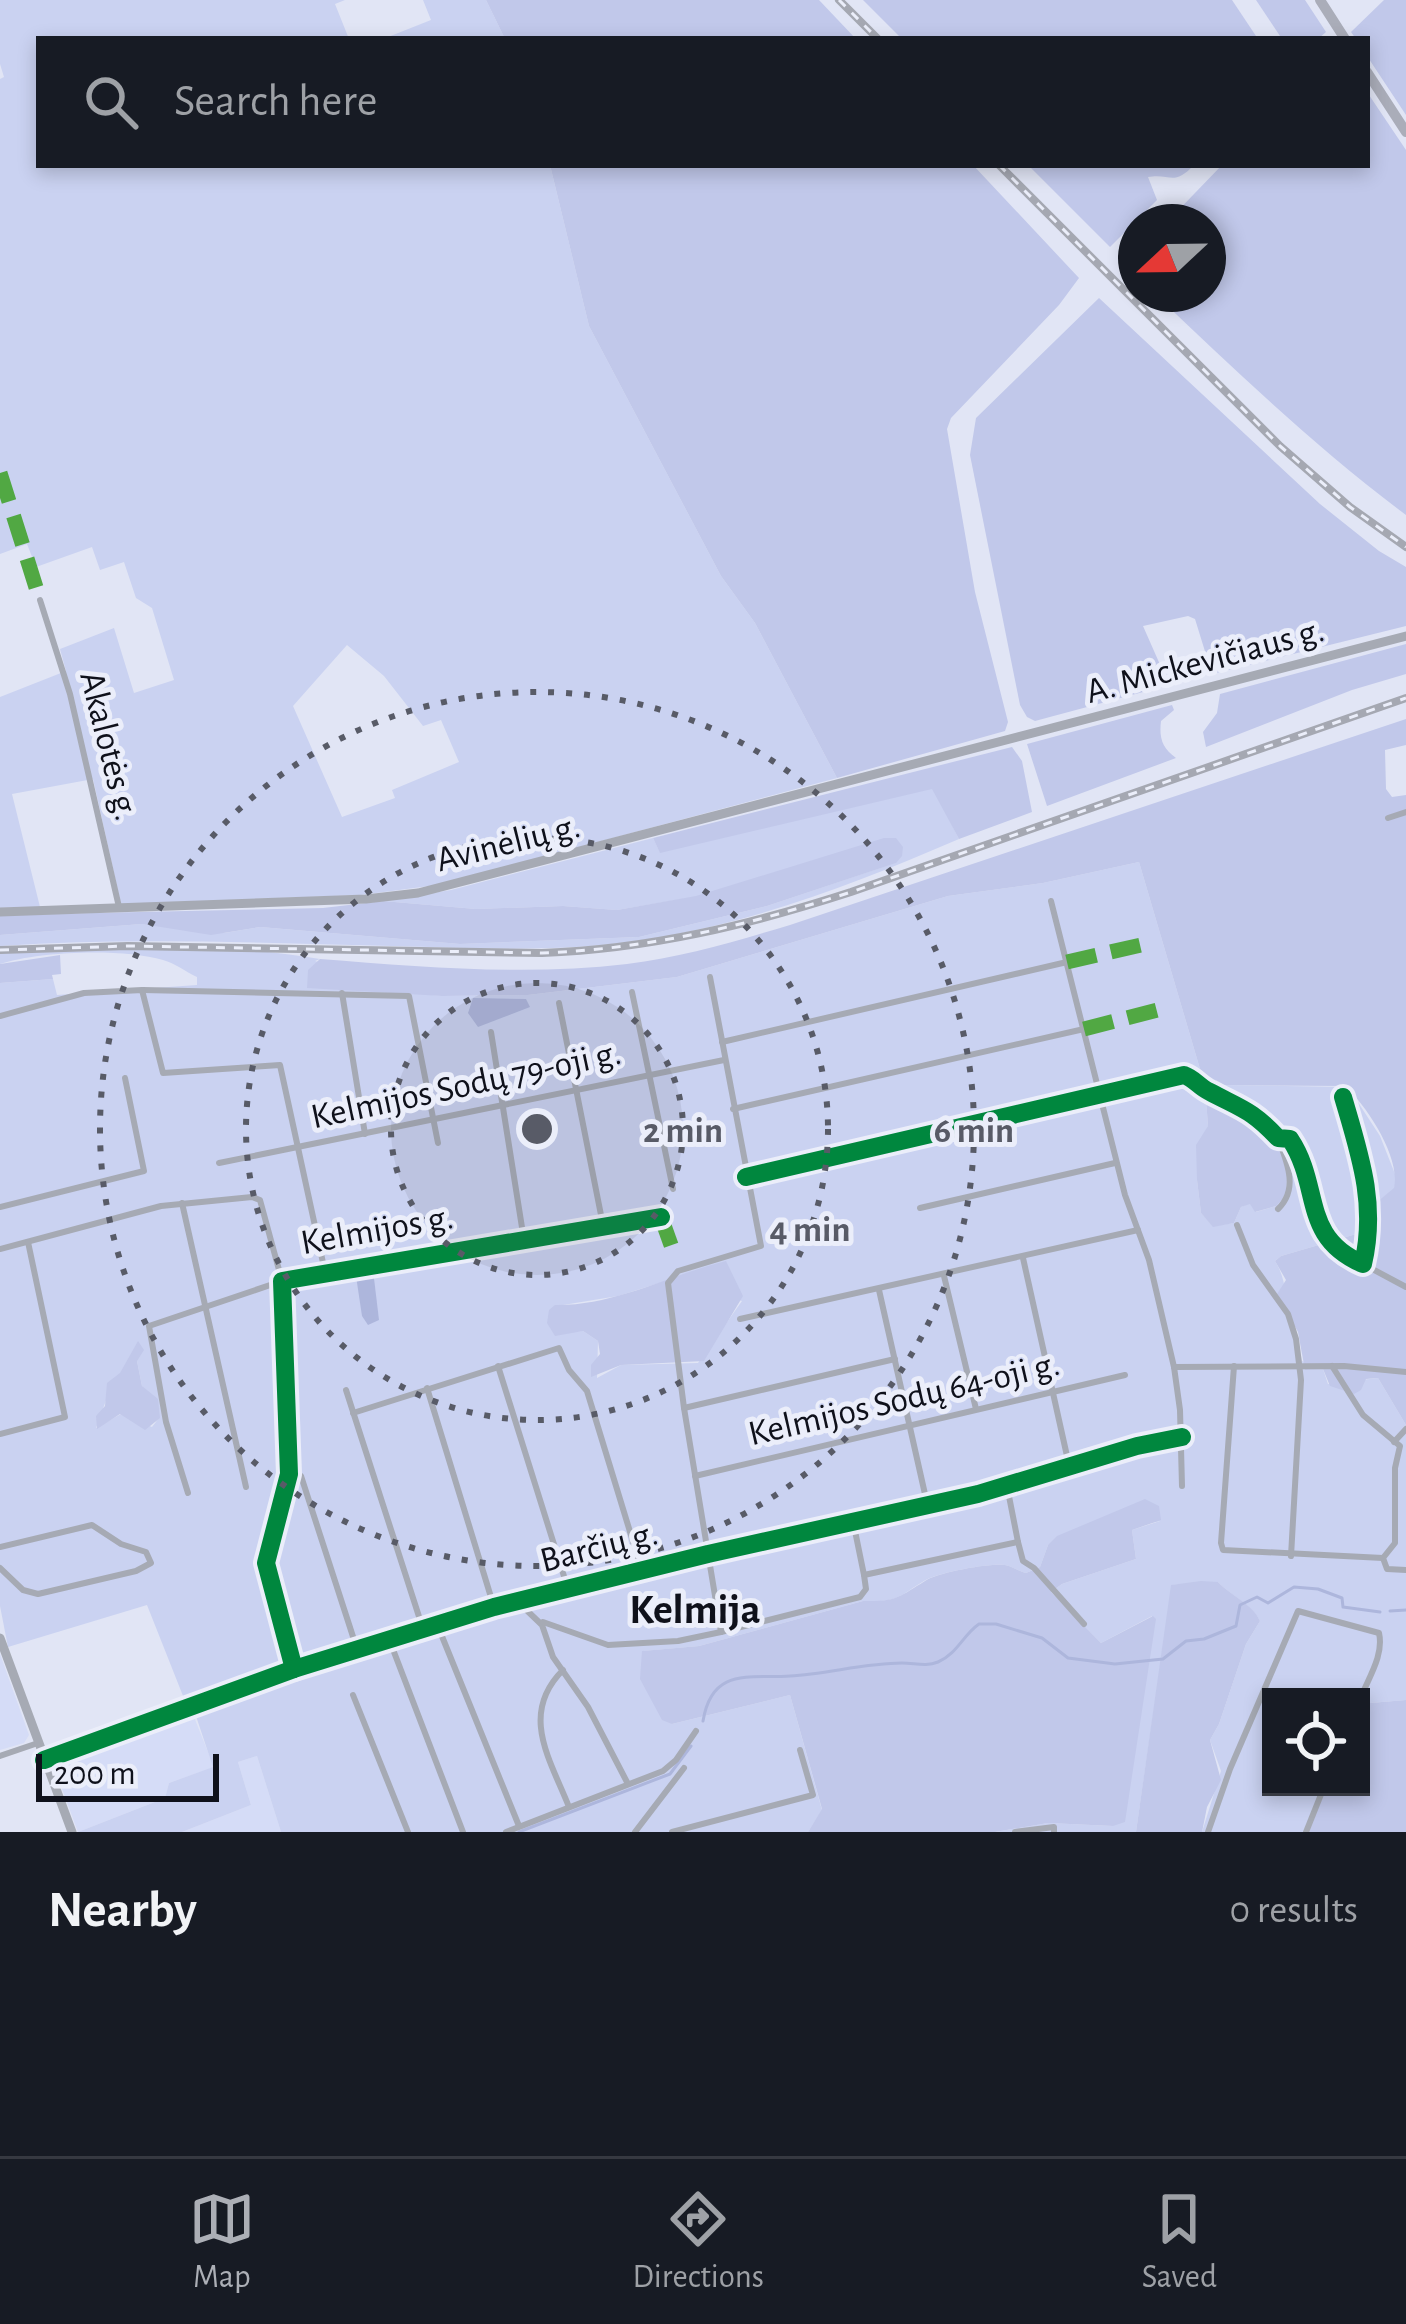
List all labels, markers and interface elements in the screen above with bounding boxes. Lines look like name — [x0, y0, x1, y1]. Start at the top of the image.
search box — [36, 36, 1370, 168]
icon: search — [78, 69, 144, 135]
text: Search here — [174, 79, 377, 124]
north arrow — [1118, 204, 1226, 312]
street label: A. Mickevičiaus g. — [1082, 612, 1328, 710]
street label: Akalotės g. — [73, 668, 145, 824]
street label: Avinėlių g. — [432, 808, 584, 879]
street label: Kelmijos Sodų 79-oji g. — [308, 1035, 624, 1136]
centre of rings — [516, 1108, 558, 1150]
text: 2 min — [643, 1113, 723, 1149]
text: 6 min — [934, 1113, 1014, 1149]
street label: Kelmijos g. — [298, 1199, 456, 1261]
text: 4 min — [769, 1212, 851, 1248]
street label: Kelmijos Sodų 64-oji g. — [745, 1346, 1063, 1453]
street label: Barčių g. — [536, 1515, 662, 1580]
district label: Kelmija — [629, 1589, 761, 1631]
map controls — [1262, 1688, 1370, 1796]
button: locate — [1262, 1688, 1370, 1796]
scale bar — [36, 1748, 219, 1801]
text: 200 m — [54, 1758, 136, 1791]
text: Nearby — [48, 1885, 197, 1936]
text: 0 results — [1230, 1891, 1358, 1930]
tab: Map — [189, 2186, 255, 2298]
tab: Directions — [632, 2186, 764, 2298]
tab: Saved — [1142, 2186, 1217, 2298]

